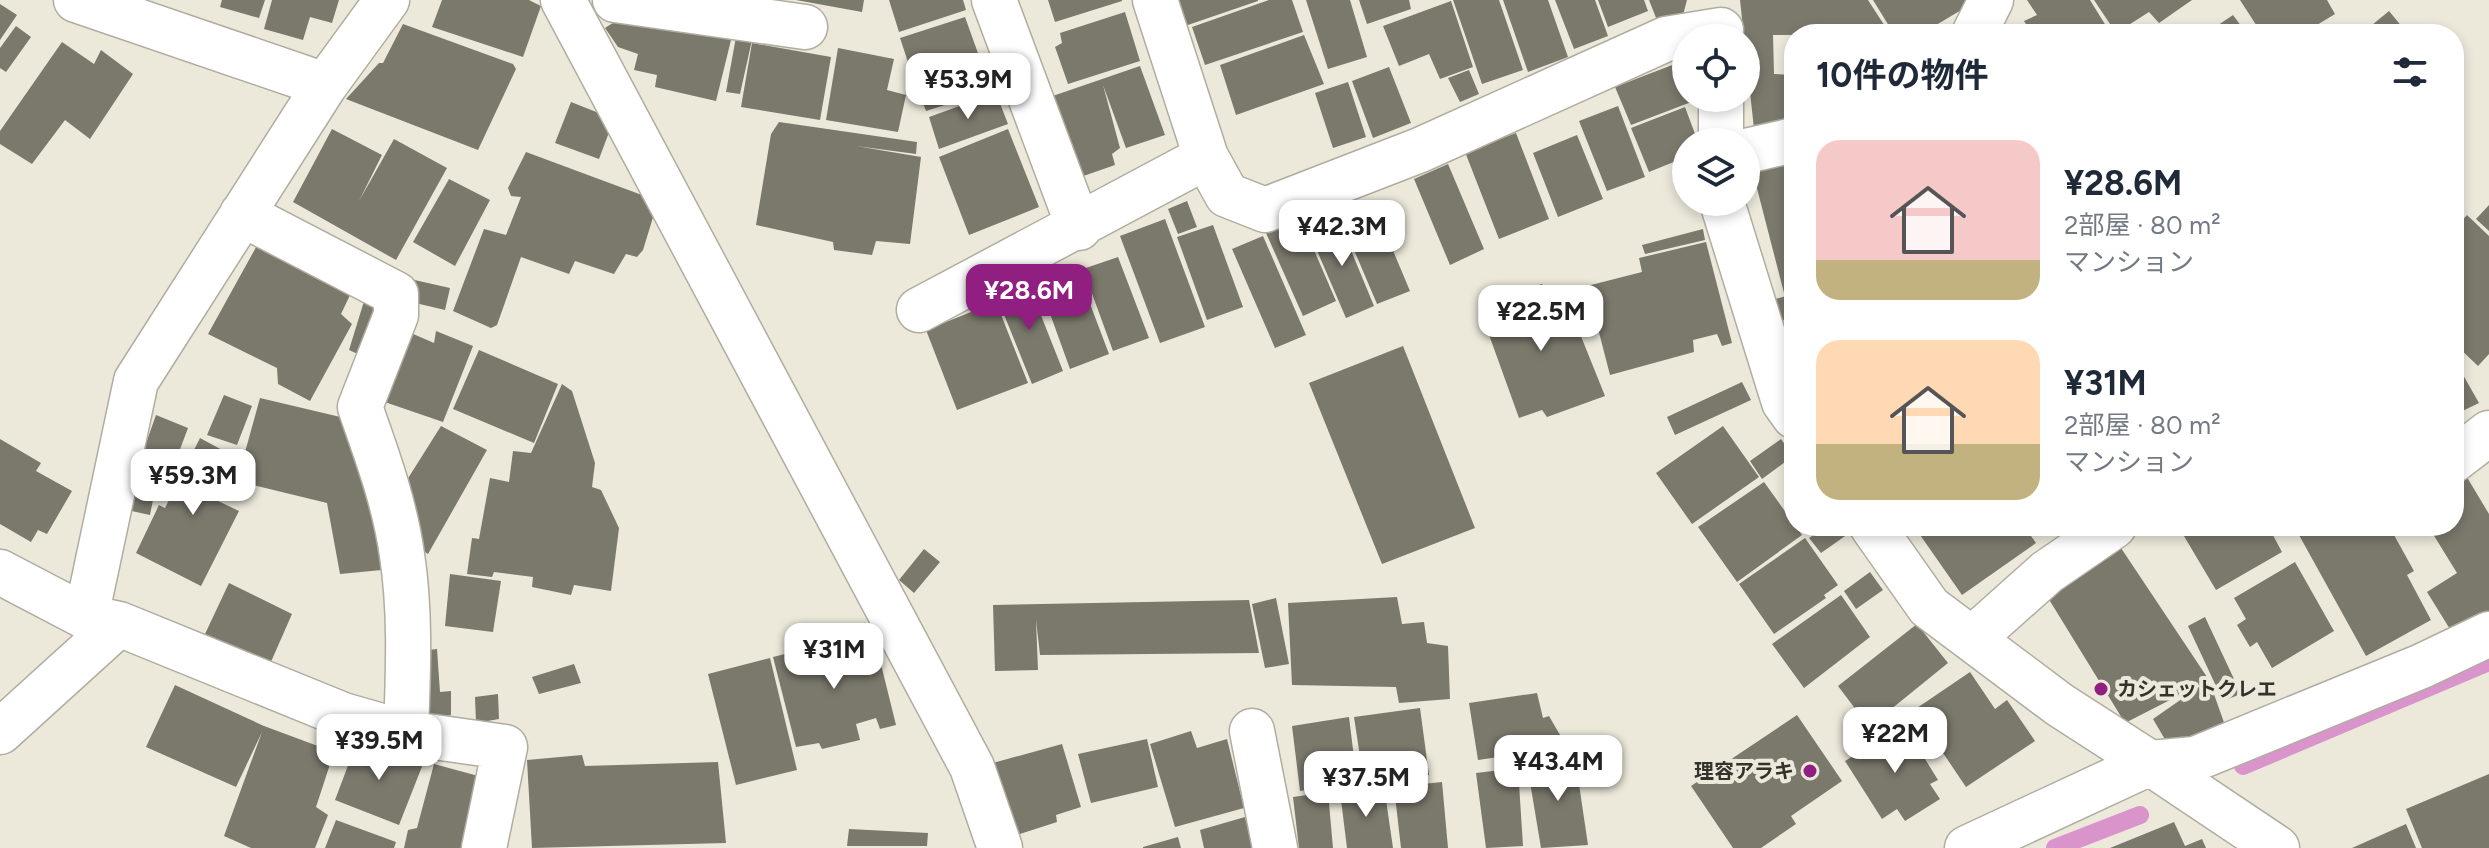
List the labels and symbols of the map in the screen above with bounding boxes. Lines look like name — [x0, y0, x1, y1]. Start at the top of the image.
pin: ¥53.9M — [903, 53, 1033, 121]
pin: ¥42.3M — [1277, 200, 1407, 268]
pin: ¥28.6M — [964, 264, 1094, 332]
pin: ¥22.5M — [1476, 285, 1606, 353]
pin: ¥59.3M — [128, 449, 258, 517]
pin: ¥31M — [787, 623, 881, 691]
place label: カシェットクレエ — [2117, 677, 2277, 701]
marker: カシェットクレエ — [2092, 680, 2110, 698]
pin: ¥22M — [1848, 707, 1942, 775]
pin: ¥39.5M — [314, 714, 444, 782]
pin: ¥43.4M — [1493, 735, 1623, 803]
pin: ¥37.5M — [1301, 751, 1431, 819]
place label: 理容アラキ — [1694, 759, 1794, 783]
marker: 理容アラキ — [1801, 762, 1819, 780]

